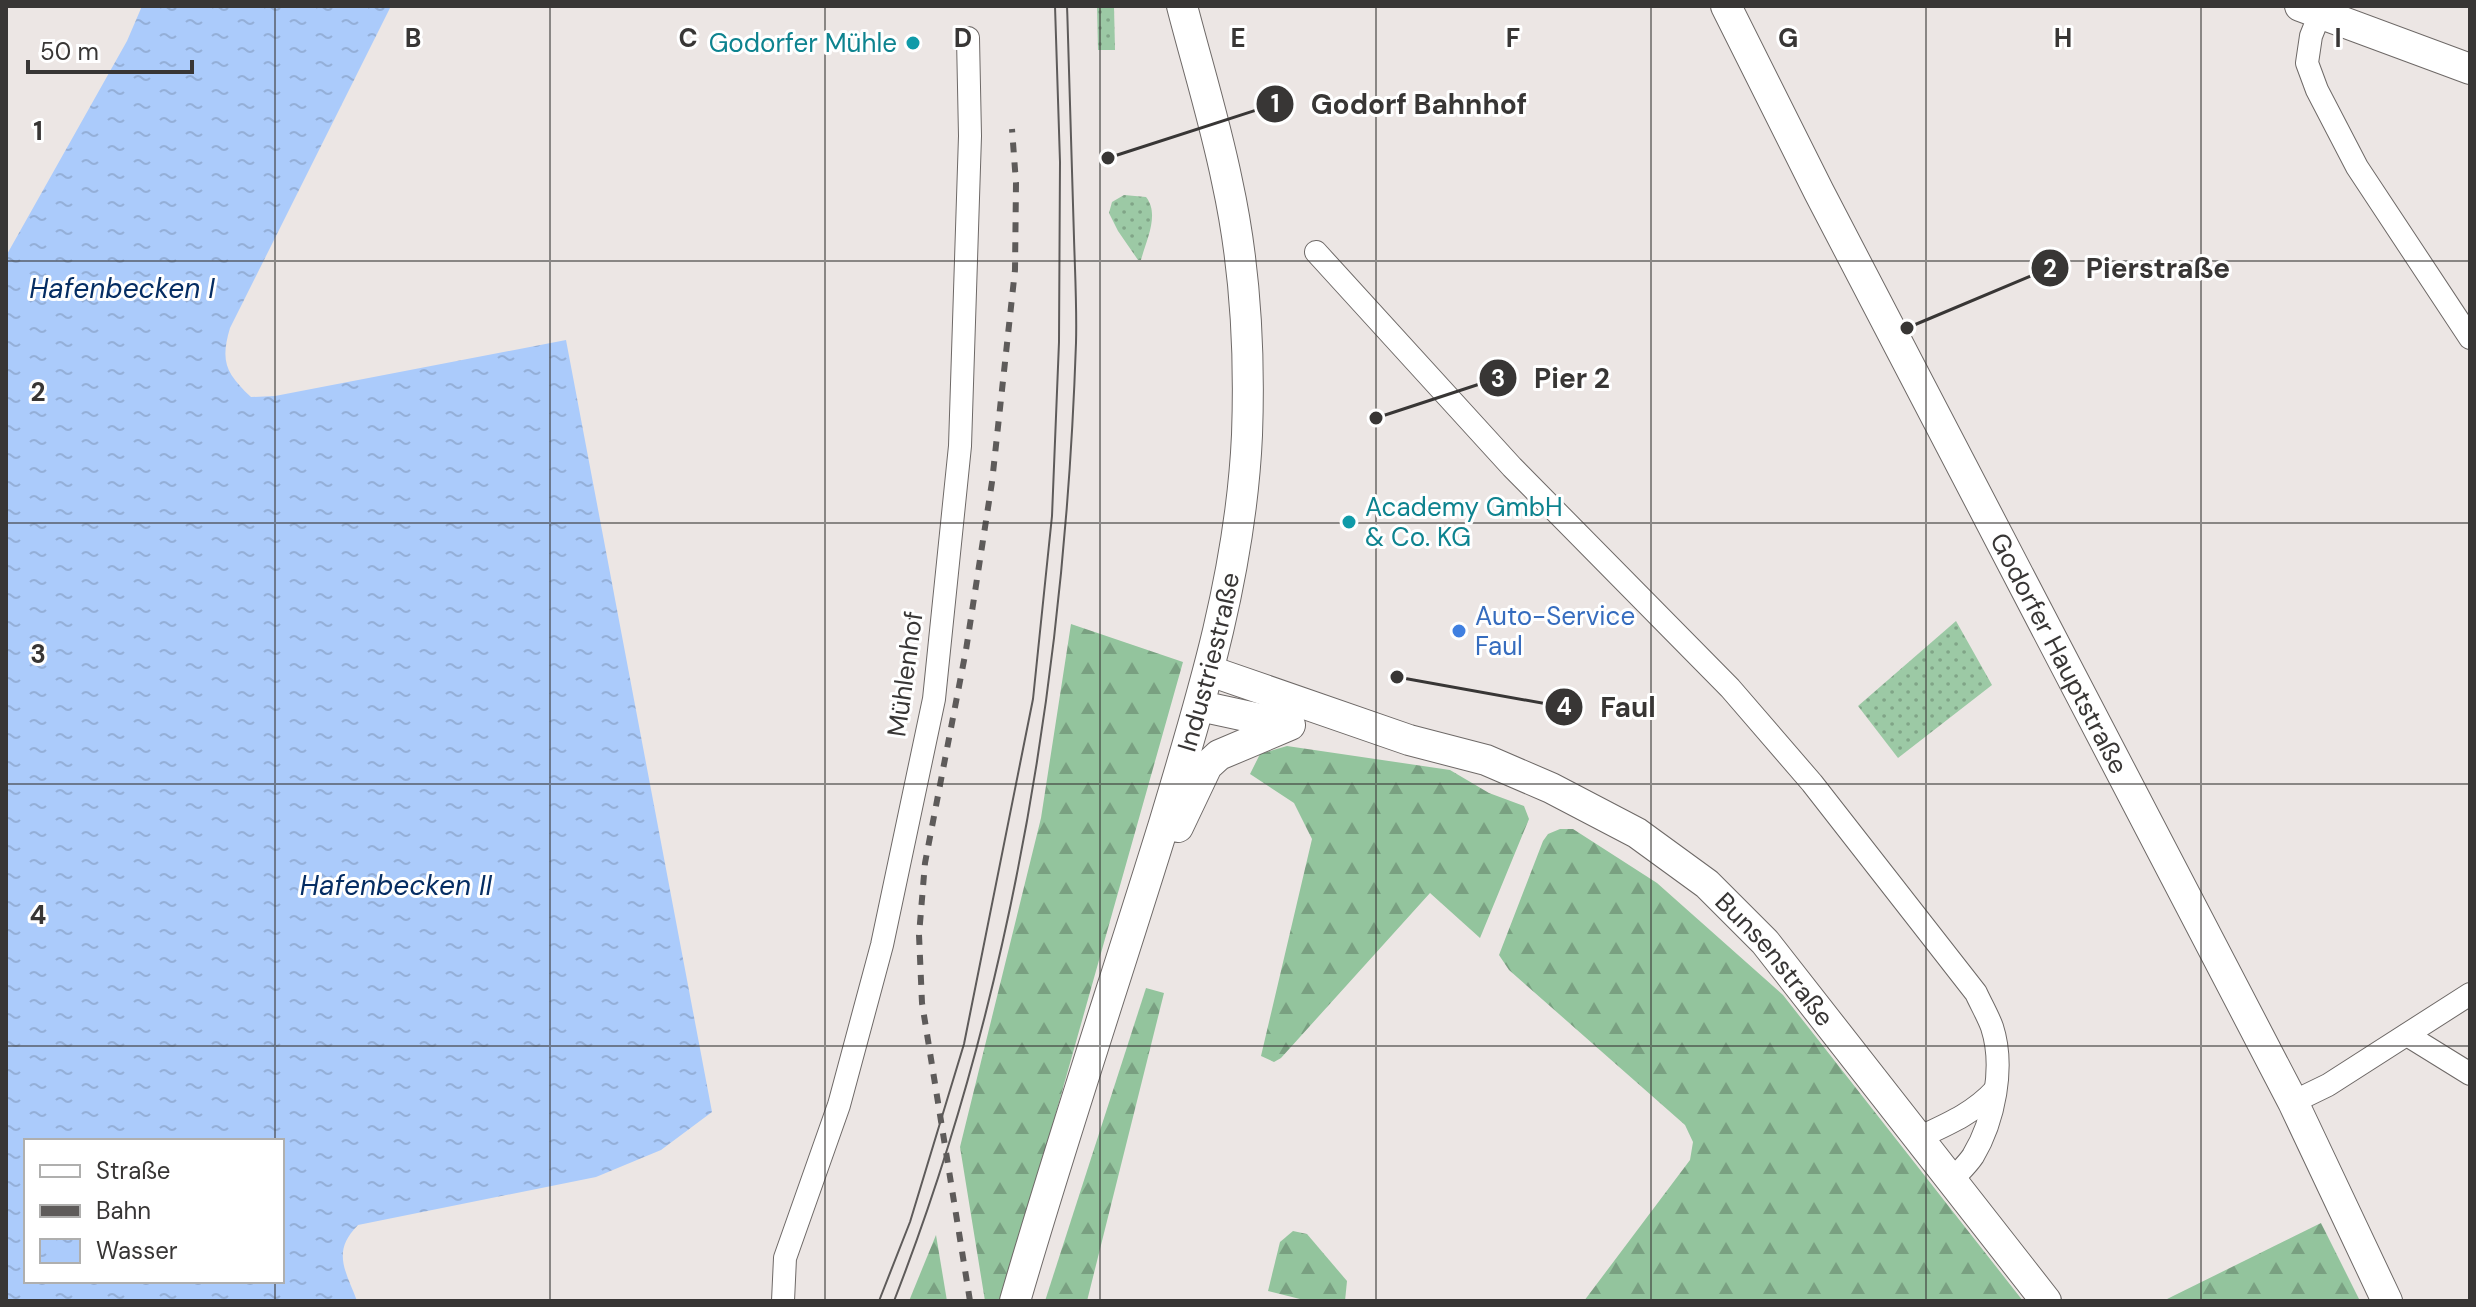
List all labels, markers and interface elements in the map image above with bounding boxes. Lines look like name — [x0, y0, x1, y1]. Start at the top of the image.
text: B — [405, 21, 421, 55]
text: C — [678, 21, 698, 55]
text: D — [954, 21, 972, 55]
text: E — [1230, 21, 1246, 55]
text: F — [1506, 21, 1520, 55]
text: G — [1778, 21, 1798, 55]
text: H — [2054, 21, 2072, 55]
text: I — [2334, 21, 2342, 55]
scale bar — [28, 24, 192, 74]
place label: Godorfer Mühle — [709, 26, 897, 60]
marker: Godorfer Mühle — [904, 34, 922, 52]
text: 50 m — [40, 36, 99, 67]
callout: Godorf Bahnhof — [1255, 78, 1543, 130]
text: Godorf Bahnhof — [1311, 86, 1527, 123]
text: 1 — [1271, 88, 1279, 119]
text: 1 — [33, 114, 43, 148]
callout: Pierstraße — [2030, 242, 2246, 294]
text: Pierstraße — [2086, 250, 2230, 287]
text: 2 — [2043, 253, 2057, 284]
water label: Hafenbecken I — [29, 270, 215, 307]
callout: Pier 2 — [1478, 352, 1626, 404]
text: Pier 2 — [1534, 360, 1610, 397]
text: 3 — [1491, 363, 1505, 394]
text: 2 — [30, 375, 46, 409]
place label: Academy GmbH & Co. KG — [1365, 490, 1563, 554]
marker: Academy GmbH & Co. KG — [1340, 513, 1358, 531]
street label: Godorfer Hauptstraße — [1982, 527, 2136, 779]
street label: Industriestraße — [1170, 569, 1247, 755]
place label: Auto-Service Faul — [1475, 599, 1635, 663]
street label: Mühlenhof — [879, 609, 931, 739]
marker: Auto-Service Faul — [1450, 622, 1468, 640]
text: 3 — [30, 637, 46, 671]
callout: Faul — [1544, 681, 1672, 733]
text: Faul — [1600, 689, 1656, 726]
text: 4 — [1556, 691, 1572, 722]
water label: Hafenbecken II — [300, 867, 493, 904]
street label: Bunsenstraße — [1708, 885, 1842, 1033]
text: 4 — [30, 898, 46, 932]
legend — [24, 1139, 284, 1283]
text: Straße — [96, 1155, 170, 1186]
text: Bahn — [96, 1195, 151, 1226]
text: Wasser — [96, 1235, 178, 1266]

